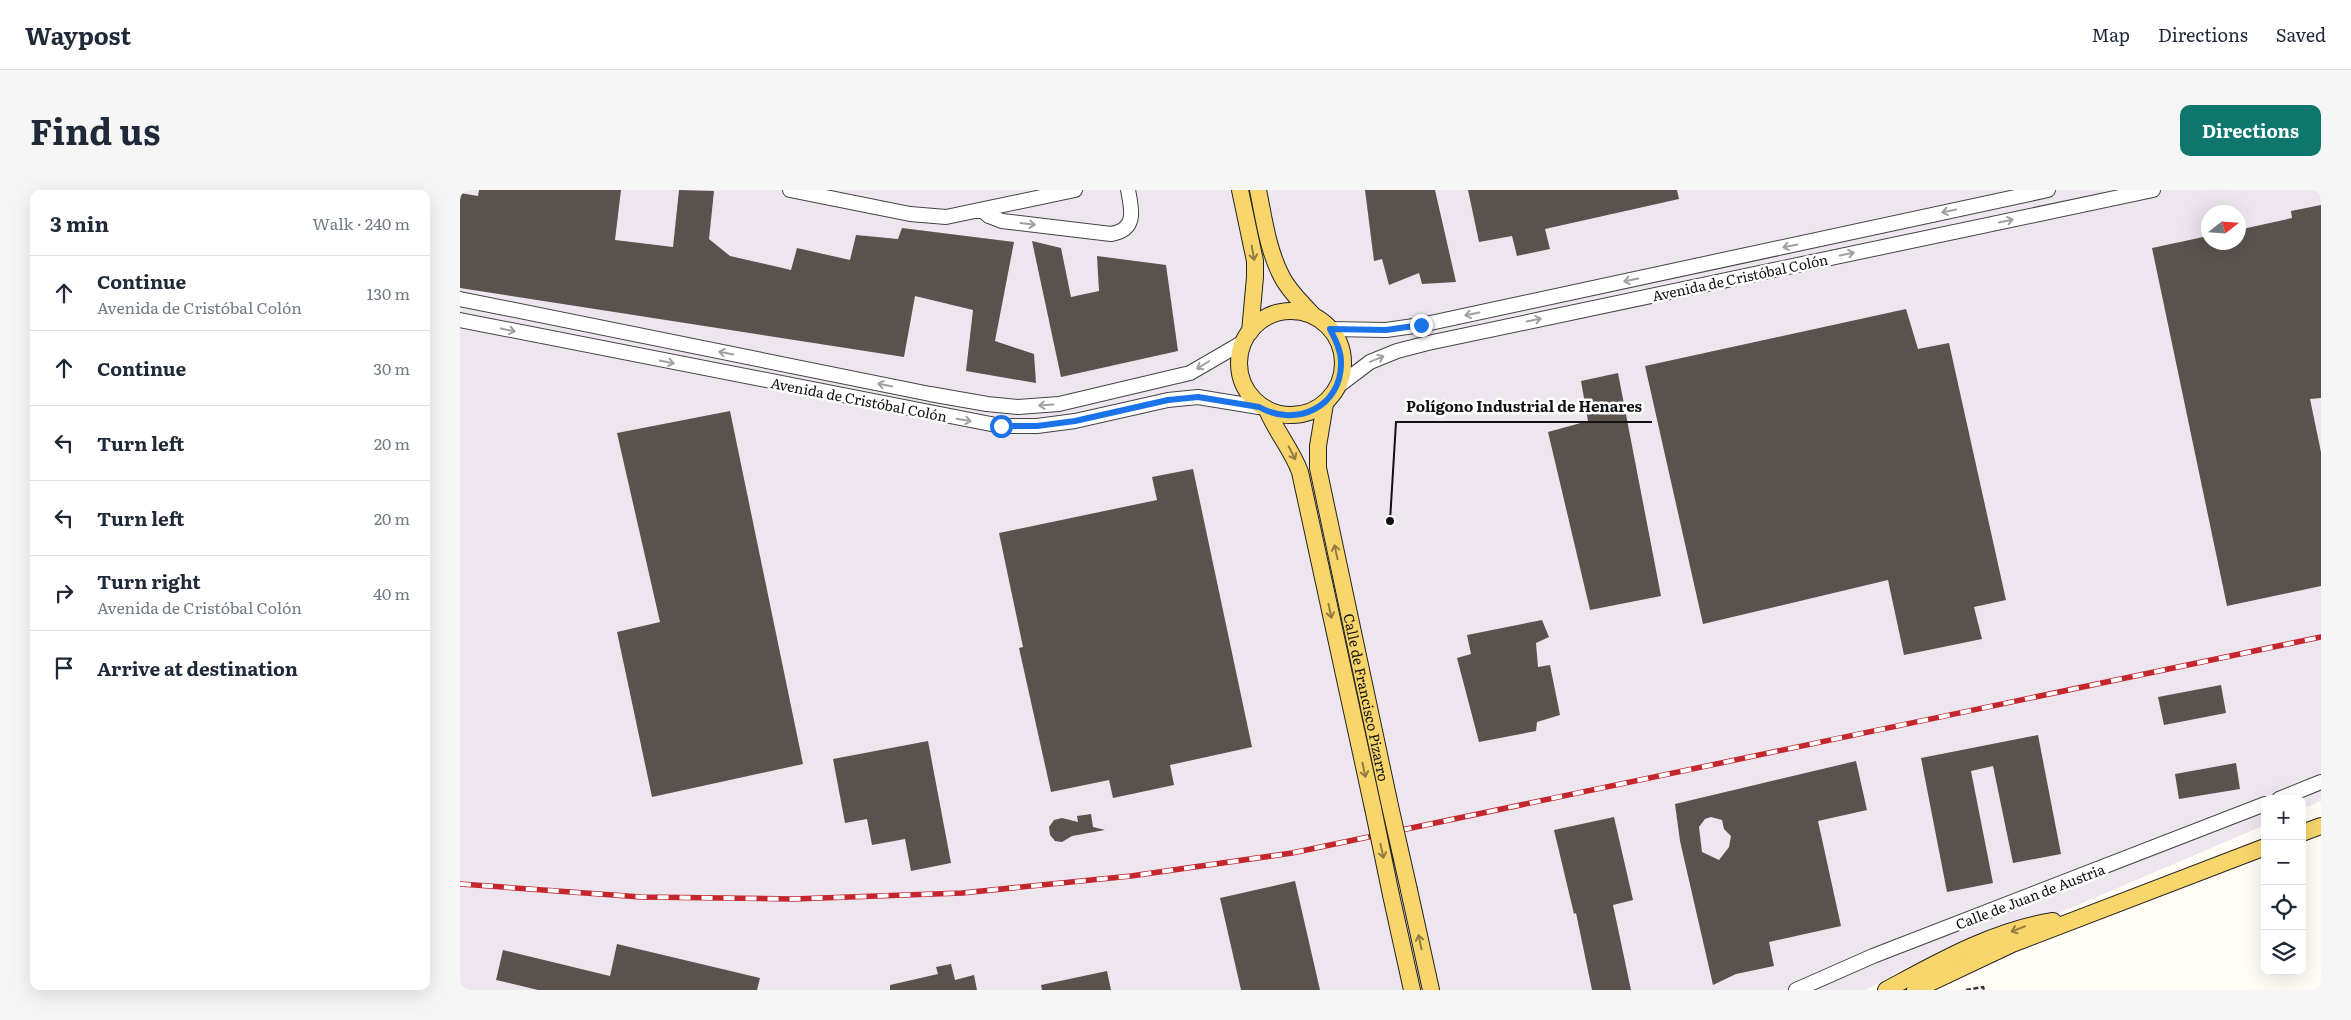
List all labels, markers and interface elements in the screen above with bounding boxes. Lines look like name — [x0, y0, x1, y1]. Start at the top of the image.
text: Waypost — [25, 17, 131, 52]
text: Map — [2092, 21, 2130, 48]
text: Directions — [2158, 21, 2248, 48]
text: Saved — [2276, 21, 2326, 48]
text: Find us — [30, 104, 160, 156]
button: Directions — [2180, 105, 2321, 156]
north arrow — [2201, 205, 2246, 250]
text: 3 min — [50, 207, 109, 238]
one-way arrow — [1941, 207, 1957, 217]
text: Walk · 240 m — [312, 211, 410, 235]
one-way arrow — [1998, 216, 2014, 225]
one-way arrow — [1020, 219, 1036, 229]
one-way arrow — [1782, 242, 1798, 251]
one-way arrow — [1249, 244, 1259, 260]
street label: Avenida de Cristóbal Colón — [1650, 249, 1830, 305]
one-way arrow — [1839, 249, 1855, 259]
text: Continue — [97, 267, 186, 295]
one-way arrow — [1623, 276, 1639, 285]
icon: ahead — [50, 279, 78, 307]
text: 130 m — [367, 281, 410, 305]
text: Avenida de Cristóbal Colón — [97, 295, 302, 319]
one-way arrow — [1465, 310, 1481, 319]
route end — [1410, 314, 1433, 337]
one-way arrow — [1526, 315, 1542, 325]
one-way arrow — [499, 325, 515, 335]
one-way arrow — [719, 348, 735, 357]
icon: ahead — [50, 354, 78, 382]
text: Continue — [97, 354, 186, 382]
one-way arrow — [1369, 354, 1384, 364]
text: 30 m — [373, 356, 410, 380]
one-way arrow — [659, 357, 675, 367]
one-way arrow — [1196, 361, 1210, 371]
street label: Avenida de Cristóbal Colón — [769, 372, 949, 426]
one-way arrow — [878, 380, 894, 389]
callout: Polígono Industrial de Henares — [1396, 392, 1652, 422]
text: Polígono Industrial de Henares — [1406, 394, 1643, 417]
one-way arrow — [1038, 400, 1054, 409]
one-way arrow — [956, 415, 972, 425]
route start — [990, 415, 1013, 438]
icon: left — [50, 429, 78, 457]
text: Turn left — [97, 429, 184, 457]
text: 20 m — [374, 431, 410, 455]
one-way arrow — [1287, 446, 1297, 461]
icon: left — [50, 504, 78, 532]
text: Turn left — [97, 504, 184, 532]
text: 20 m — [374, 506, 410, 530]
one-way arrow — [1331, 545, 1341, 561]
text: Turn right — [97, 567, 201, 595]
icon: right — [50, 579, 78, 607]
text: 40 m — [373, 581, 410, 605]
text: Avenida de Cristóbal Colón — [97, 595, 302, 619]
one-way arrow — [1326, 603, 1335, 619]
street label: Calle de Francisco Pizarro — [1339, 611, 1394, 783]
icon: arrive — [50, 654, 78, 682]
text: Arrive at destination — [97, 654, 298, 682]
one-way arrow — [1360, 762, 1370, 778]
map controls — [2261, 795, 2306, 975]
button: + — [2261, 795, 2306, 840]
button: − — [2261, 840, 2306, 885]
one-way arrow — [1378, 843, 1387, 859]
street label: Calle de Juan de Austria — [1953, 858, 2108, 934]
button: locate — [2261, 885, 2306, 930]
one-way arrow — [2011, 924, 2026, 934]
button: layers — [2261, 930, 2306, 975]
one-way arrow — [1415, 935, 1425, 951]

